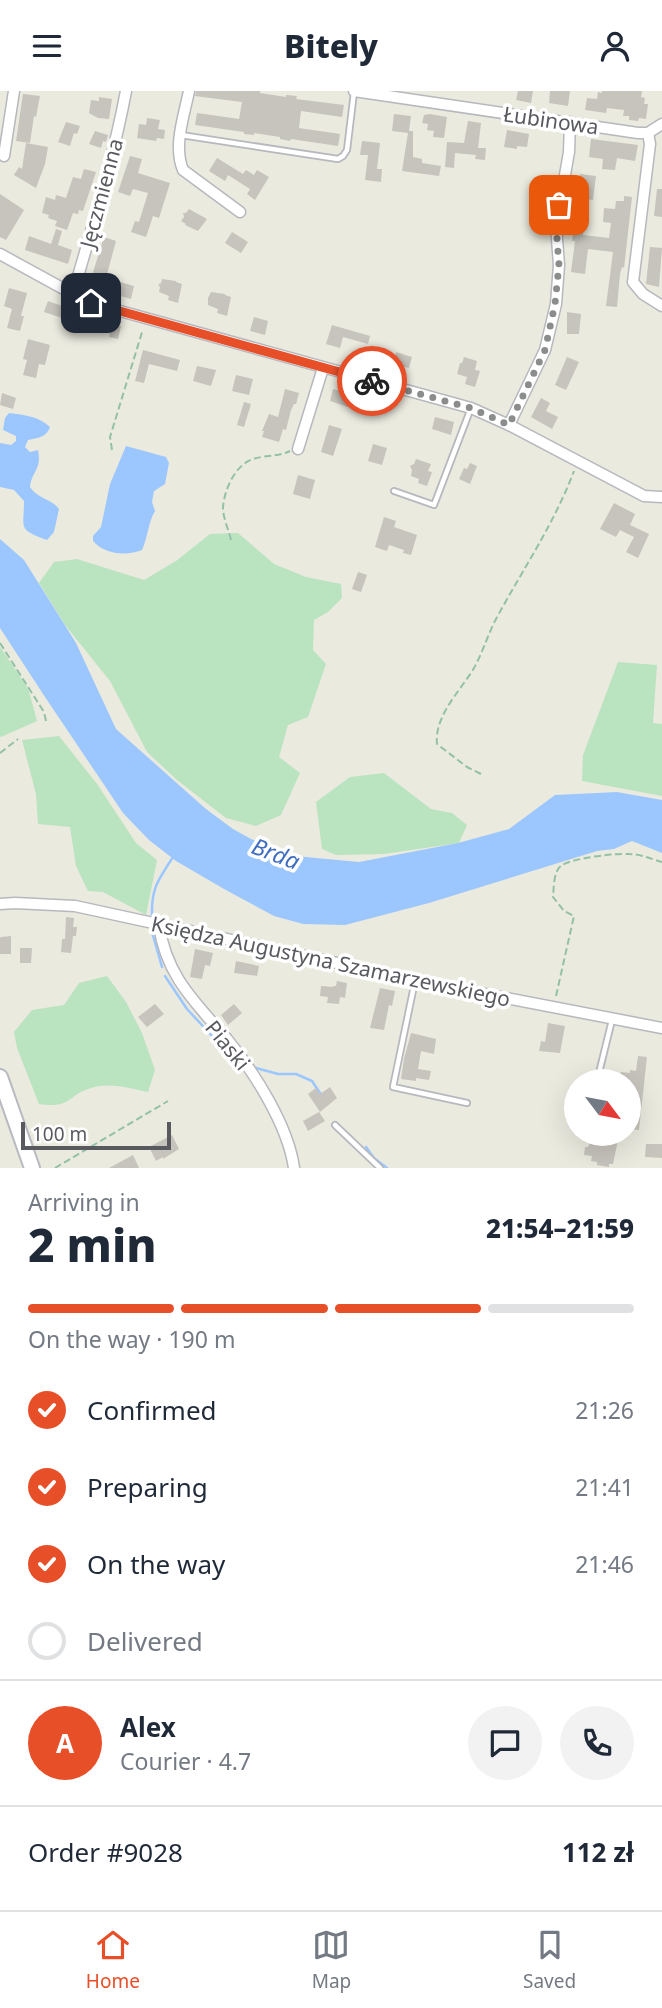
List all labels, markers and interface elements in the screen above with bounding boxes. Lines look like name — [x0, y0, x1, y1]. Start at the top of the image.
text: Bitely — [284, 24, 378, 67]
icon: menu — [28, 27, 66, 65]
icon: person — [596, 27, 634, 65]
street label: Łubinowa — [502, 99, 600, 141]
street label: Jęczmienna — [72, 135, 129, 253]
pin — [529, 175, 589, 235]
icon: bag — [540, 186, 578, 224]
pin — [61, 273, 121, 333]
icon: home — [72, 284, 110, 322]
courier — [337, 346, 407, 416]
icon: bike — [353, 362, 391, 400]
water label: Brda — [247, 829, 305, 877]
street label: Księdza Augustyna Szamarzewskiego — [149, 909, 513, 1013]
street label: Piaski — [199, 1014, 257, 1076]
north arrow — [564, 1069, 640, 1146]
map controls — [564, 1069, 641, 1146]
scale bar — [21, 1119, 172, 1151]
text: 100 m — [32, 1121, 87, 1147]
text: Arriving in — [28, 1186, 140, 1218]
text: 21:54–21:59 — [486, 1210, 634, 1246]
text: 2 min — [28, 1213, 157, 1275]
text: On the way · 190 m — [28, 1323, 235, 1355]
icon: check — [28, 1391, 66, 1429]
text: Confirmed — [87, 1392, 217, 1428]
text: 21:26 — [575, 1394, 634, 1426]
icon: check — [28, 1468, 66, 1506]
text: Preparing — [87, 1469, 208, 1505]
text: 21:41 — [575, 1471, 634, 1503]
icon: check — [28, 1545, 66, 1583]
text: On the way — [87, 1546, 225, 1582]
text: 21:46 — [575, 1548, 634, 1580]
text: Delivered — [87, 1623, 203, 1659]
button: chat — [468, 1706, 542, 1780]
button: phone — [560, 1706, 634, 1780]
text: Alex — [120, 1709, 176, 1745]
text: A — [56, 1725, 74, 1761]
text: Courier · 4.7 — [120, 1745, 251, 1777]
text: Order #9028 — [28, 1834, 183, 1870]
text: 112 zł — [562, 1834, 634, 1870]
tab: Home — [86, 1926, 140, 1994]
tab: Map — [312, 1926, 351, 1994]
tab: Saved — [523, 1926, 576, 1994]

